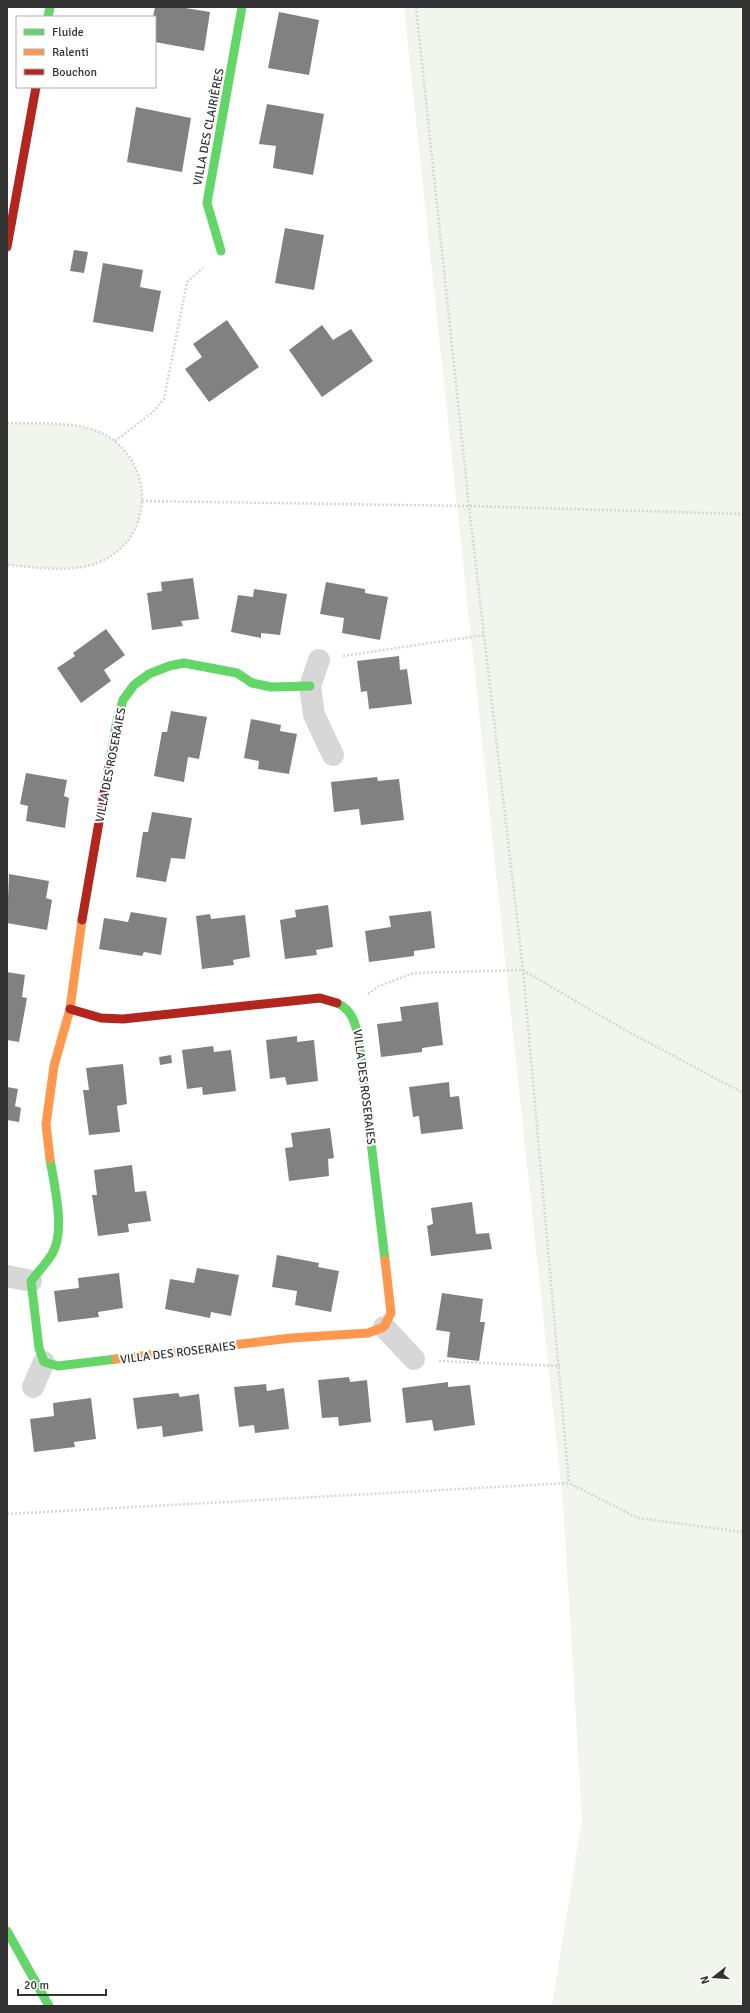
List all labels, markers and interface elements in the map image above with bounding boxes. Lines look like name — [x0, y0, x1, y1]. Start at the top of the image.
legend — [16, 16, 156, 88]
text: Fluide — [52, 25, 84, 40]
text: Ralenti — [52, 45, 89, 60]
text: Bouchon — [52, 65, 97, 80]
street label: VILLA DES CLAIRIÈRES — [190, 67, 228, 187]
street label: VILLA DES ROSERAIES — [93, 706, 130, 824]
street label: VILLA DES ROSERAIES — [349, 1028, 379, 1146]
street label: VILLA DES ROSERAIES — [119, 1338, 237, 1368]
north arrow — [694, 1957, 734, 1997]
scale bar — [18, 1971, 106, 1997]
text: N — [698, 1974, 712, 1985]
text: 20 m — [24, 1978, 49, 1993]

